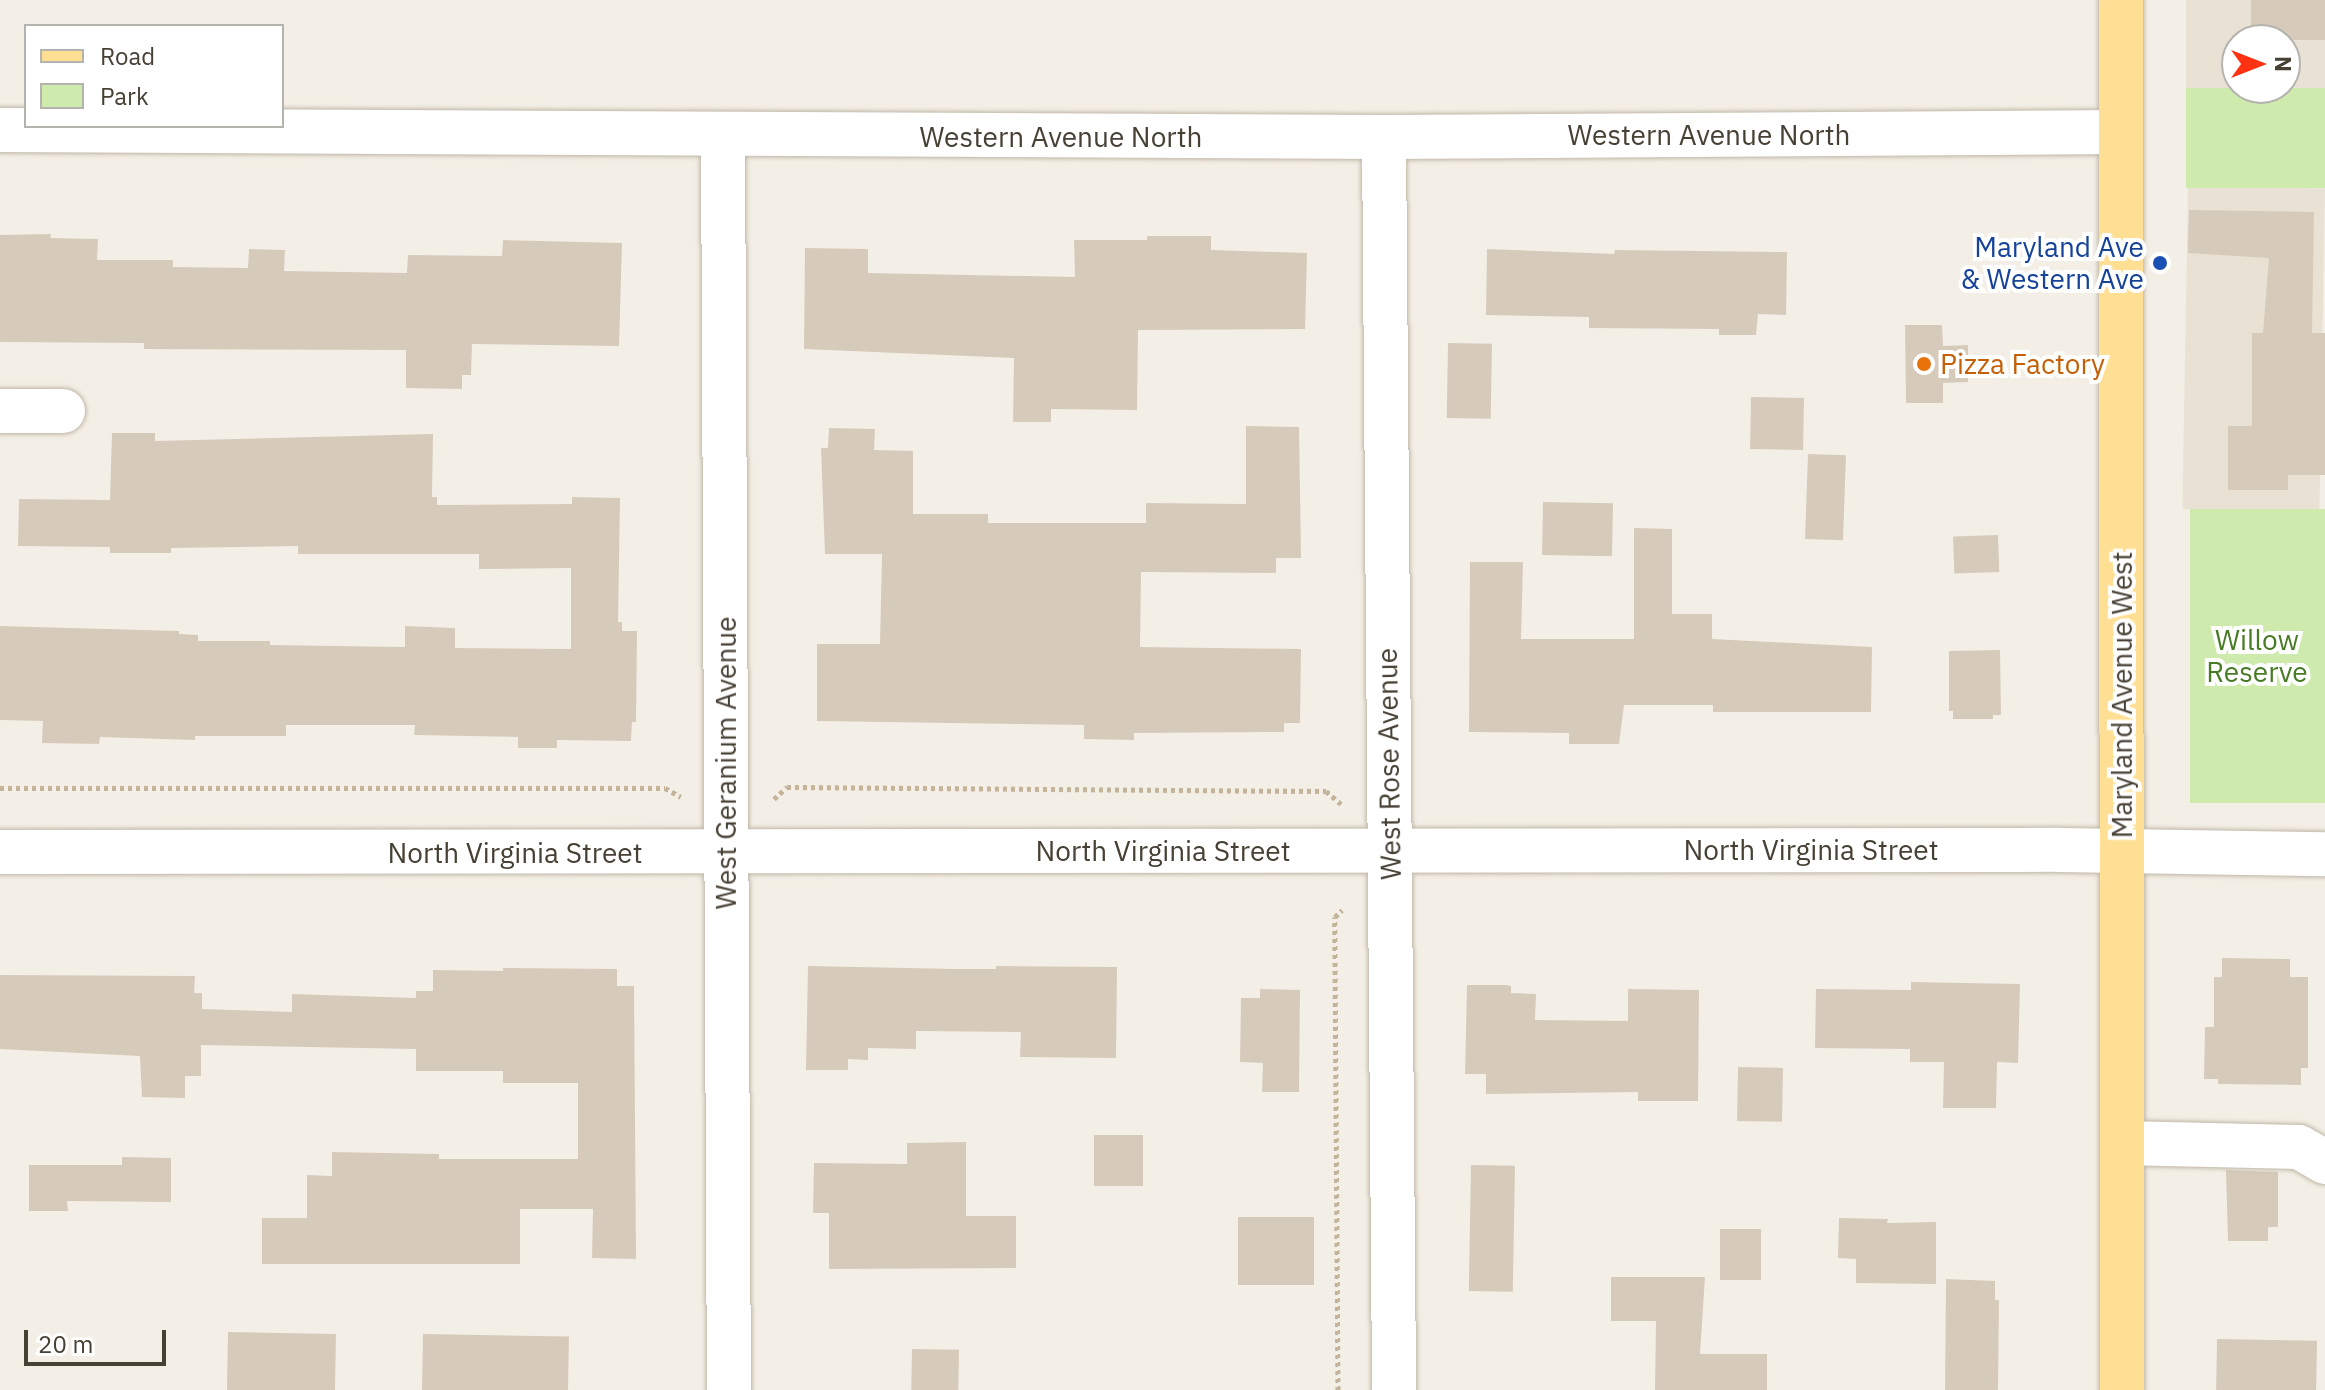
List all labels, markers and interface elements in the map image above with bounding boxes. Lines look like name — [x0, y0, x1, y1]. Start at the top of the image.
legend — [24, 24, 284, 128]
north arrow — [2221, 24, 2301, 104]
text: Road — [100, 40, 155, 72]
text: N — [2269, 56, 2298, 72]
text: Park — [100, 80, 149, 112]
street label: Western Avenue North — [1568, 118, 1850, 152]
street label: Western Avenue North — [920, 120, 1202, 154]
place label: Maryland Ave & Western Ave — [1960, 230, 2144, 296]
marker: Maryland Ave & Western Ave — [2151, 254, 2169, 272]
place label: Pizza Factory — [1940, 347, 2105, 381]
marker: Pizza Factory — [1915, 355, 1933, 373]
street label: Maryland Avenue West — [2105, 552, 2139, 838]
street label: West Geranium Avenue — [709, 616, 743, 910]
park label: Willow Reserve — [2206, 623, 2308, 689]
street label: West Rose Avenue — [1370, 648, 1408, 880]
street label: North Virginia Street — [1684, 833, 1938, 867]
street label: North Virginia Street — [1036, 834, 1290, 868]
street label: North Virginia Street — [388, 836, 642, 870]
scale bar — [28, 1314, 170, 1364]
text: 20 m — [38, 1328, 93, 1360]

